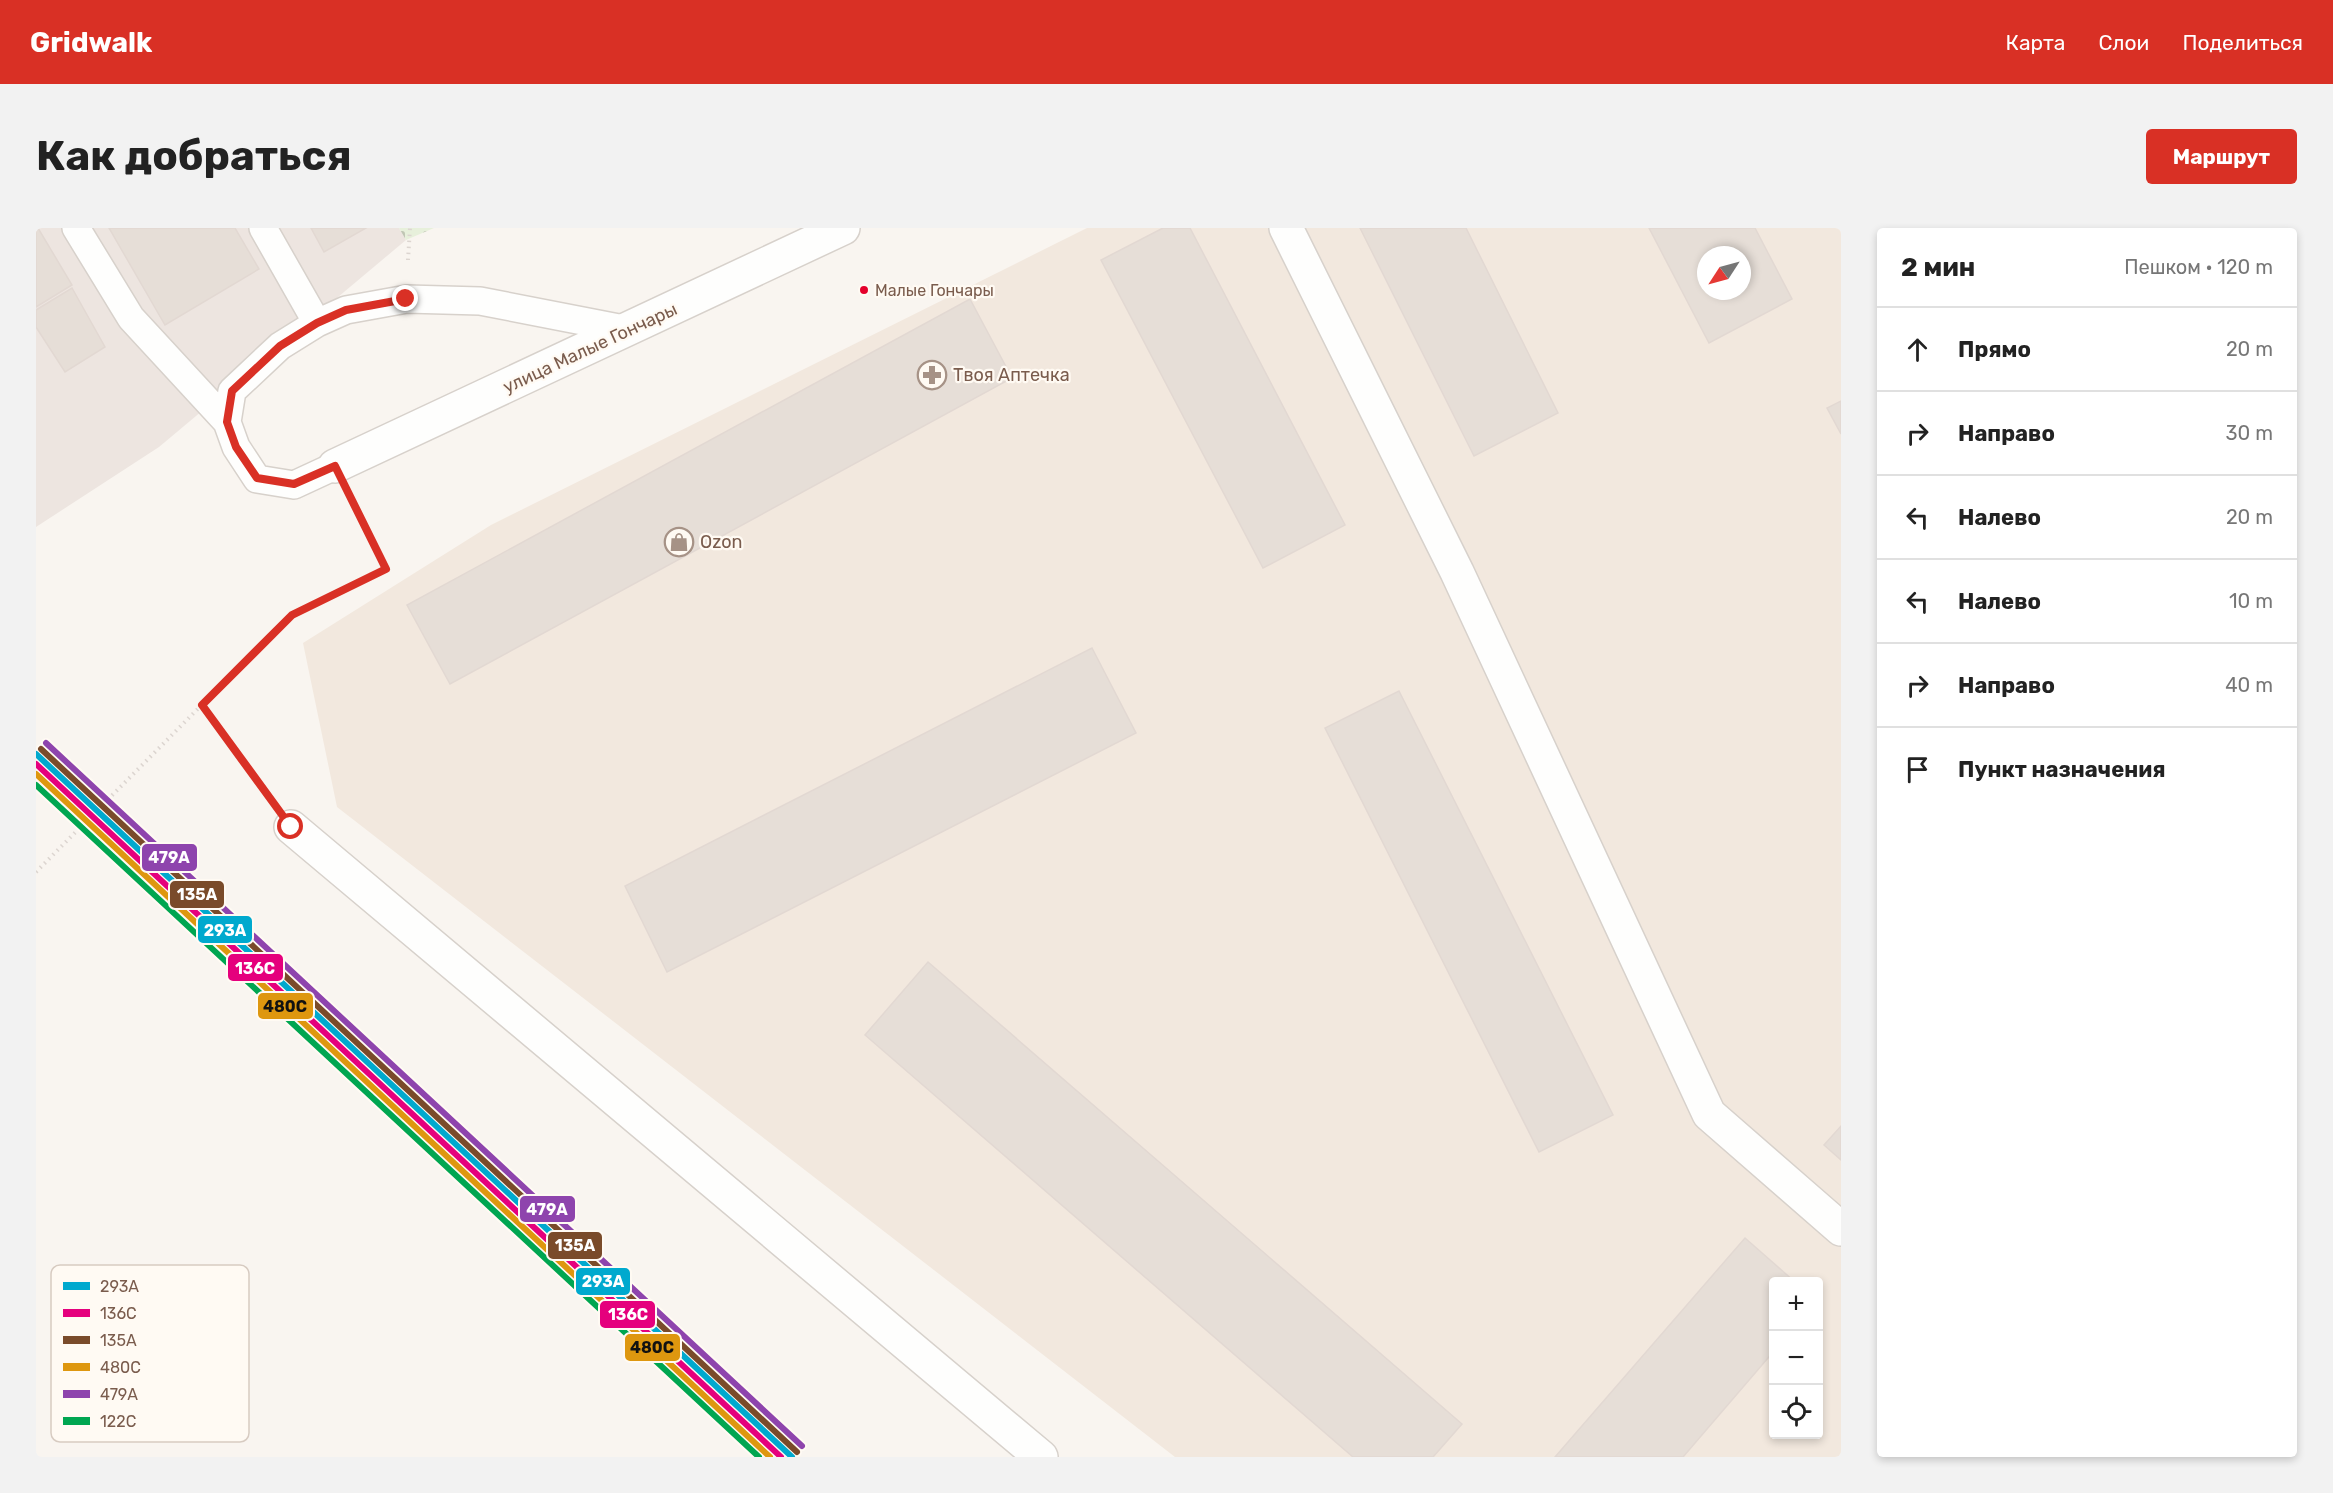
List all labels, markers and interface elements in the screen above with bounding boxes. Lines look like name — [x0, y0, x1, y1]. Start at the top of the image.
text: Gridwalk — [30, 26, 152, 59]
text: Карта — [2005, 30, 2065, 55]
text: Слои — [2098, 30, 2149, 55]
text: Поделиться — [2182, 30, 2303, 55]
button: Маршрут — [2146, 129, 2297, 184]
text: Как добраться — [36, 131, 352, 181]
north arrow — [1697, 246, 1751, 300]
text: 2 мин — [1901, 252, 1975, 283]
text: Пешком · 120 m — [2124, 255, 2273, 279]
place label: Малые Гончары — [875, 281, 994, 300]
marker: Малые Гончары — [858, 284, 870, 296]
route end — [392, 285, 418, 311]
street label: улица Малые Гончары — [499, 298, 681, 398]
icon: ahead — [1901, 333, 1934, 366]
text: Прямо — [1958, 336, 2031, 363]
text: 20 m — [2226, 337, 2273, 361]
pharmacy icon: Твоя Аптечка — [916, 359, 948, 391]
place label: Твоя Аптечка — [953, 364, 1070, 386]
icon: right — [1901, 417, 1934, 450]
text: Направо — [1958, 420, 2055, 447]
text: 30 m — [2226, 421, 2273, 445]
icon: left — [1901, 501, 1934, 534]
text: Налево — [1958, 504, 2041, 531]
text: 20 m — [2226, 505, 2273, 529]
shop icon: Ozon — [663, 526, 695, 558]
place label: Ozon — [700, 531, 742, 553]
icon: left — [1901, 585, 1934, 618]
text: Налево — [1958, 588, 2041, 615]
text: 10 m — [2229, 589, 2273, 613]
icon: right — [1901, 669, 1934, 702]
text: Направо — [1958, 672, 2055, 699]
text: 40 m — [2225, 673, 2273, 697]
icon: arrive — [1901, 753, 1934, 786]
text: Пункт назначения — [1958, 756, 2166, 783]
route start — [277, 813, 303, 839]
line badge: 479А — [141, 843, 198, 872]
text: 479А — [148, 848, 190, 867]
line badge: 135А — [169, 880, 225, 909]
text: 135А — [177, 885, 218, 904]
line badge: 293А — [197, 915, 253, 944]
text: 293А — [204, 921, 247, 940]
line badge: 136С — [227, 953, 284, 982]
text: 136С — [235, 959, 275, 978]
line badge: 480С — [257, 992, 314, 1020]
text: 480С — [263, 997, 307, 1016]
line badge: 479А — [519, 1195, 576, 1223]
text: 479А — [526, 1200, 568, 1219]
line badge: 135А — [547, 1231, 603, 1260]
text: 135А — [555, 1236, 596, 1255]
legend — [51, 1265, 249, 1442]
line badge: 293А — [575, 1267, 631, 1296]
text: 293А — [582, 1272, 625, 1291]
text: 293А — [100, 1277, 139, 1296]
map controls — [1769, 1277, 1823, 1439]
button: + — [1769, 1277, 1823, 1331]
line badge: 136С — [599, 1300, 656, 1329]
text: 136С — [100, 1304, 137, 1323]
text: 136С — [608, 1305, 648, 1324]
text: 135А — [100, 1331, 137, 1350]
button: − — [1769, 1331, 1823, 1385]
line badge: 480С — [624, 1333, 681, 1362]
text: 480С — [630, 1338, 674, 1357]
text: 480С — [100, 1358, 141, 1377]
text: 479А — [100, 1385, 138, 1404]
button: locate — [1769, 1385, 1823, 1439]
text: 122С — [100, 1412, 136, 1431]

